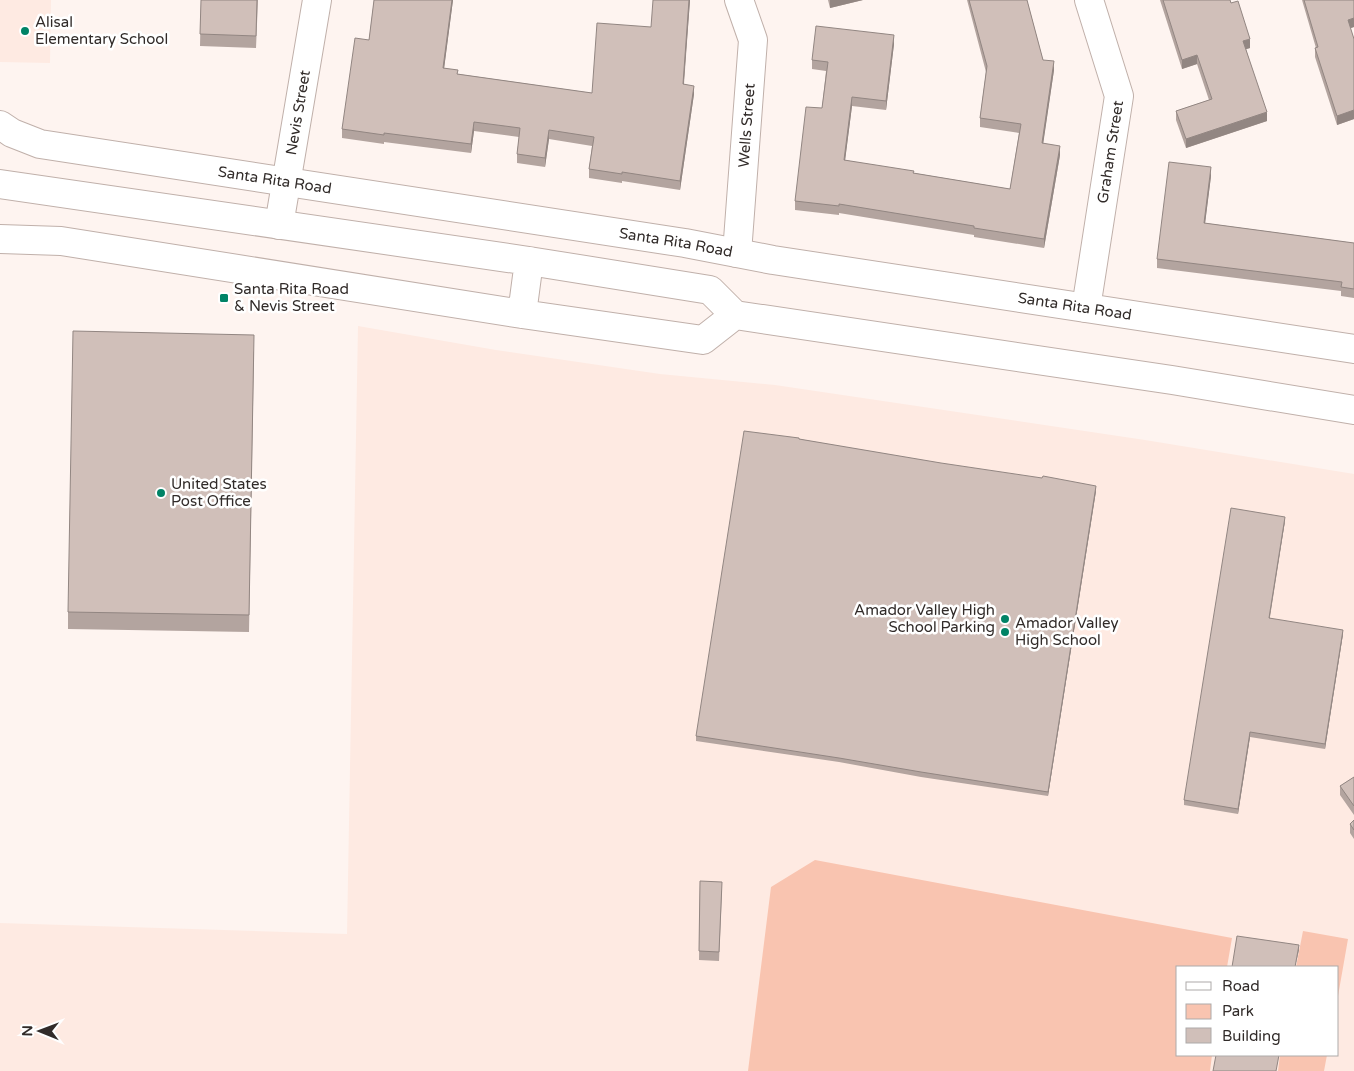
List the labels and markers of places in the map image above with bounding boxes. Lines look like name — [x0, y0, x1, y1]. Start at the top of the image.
place label: Alisal Elementary School — [35, 13, 168, 48]
marker: Alisal Elementary School — [19, 25, 31, 37]
place label: Santa Rita Road & Nevis Street — [234, 280, 349, 315]
marker: Santa Rita Road & Nevis Street — [218, 292, 230, 304]
place label: United States Post Office — [171, 475, 267, 510]
marker: United States Post Office — [155, 487, 167, 499]
place label: Amador Valley High School Parking — [854, 601, 995, 636]
marker: Amador Valley High School Parking — [999, 613, 1011, 625]
place label: Amador Valley High School — [1015, 614, 1119, 649]
marker: Amador Valley High School — [999, 626, 1011, 638]

